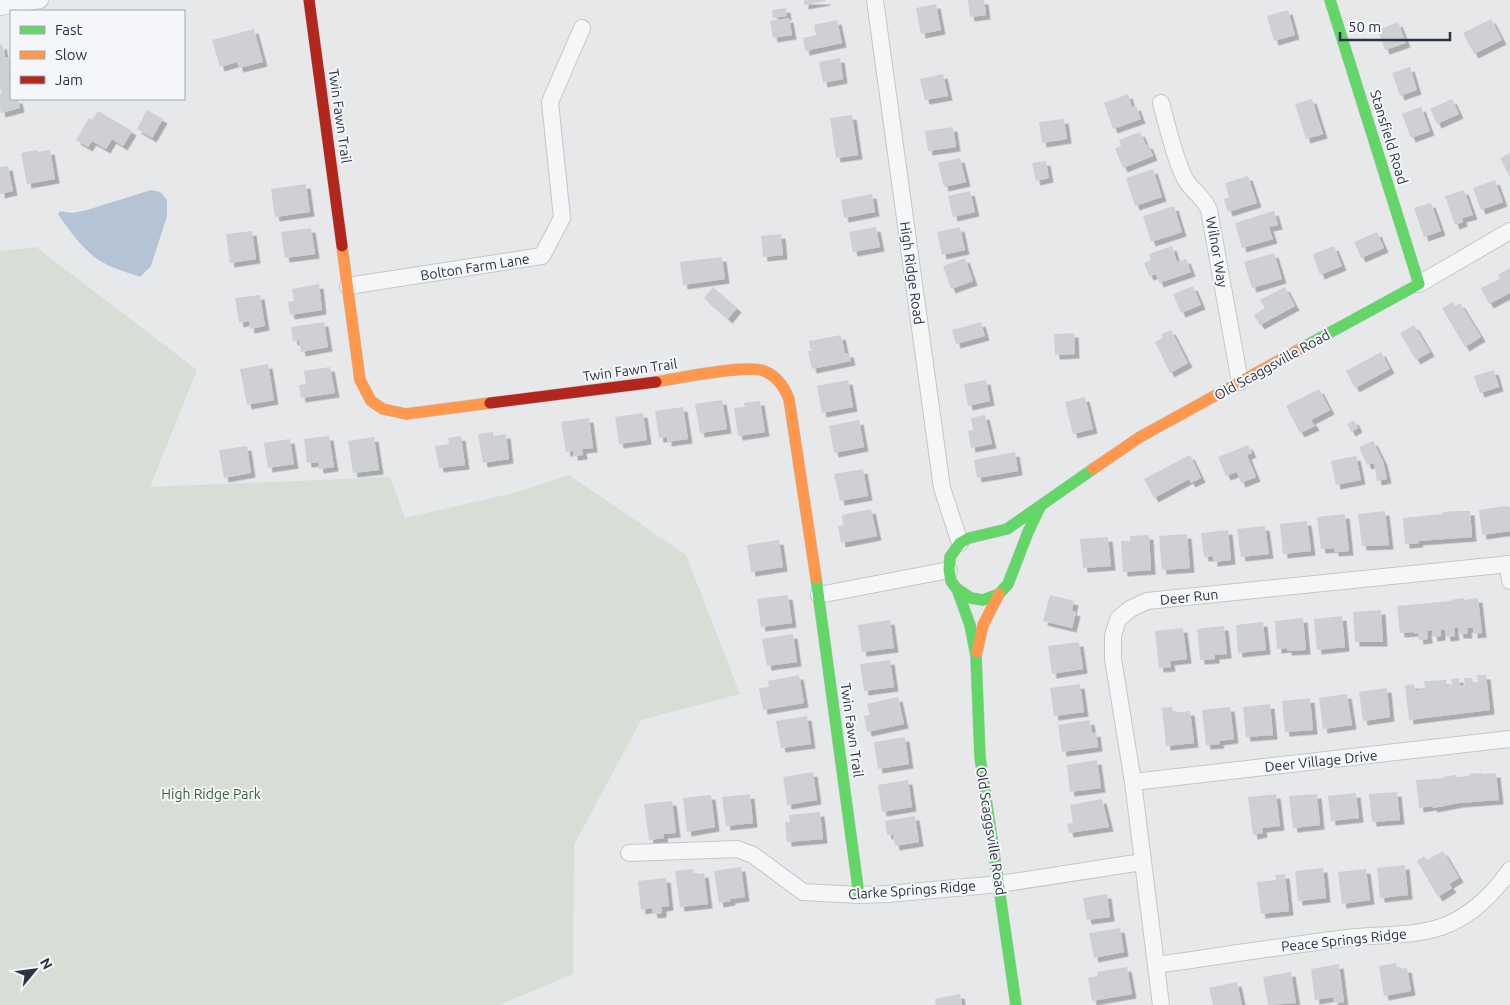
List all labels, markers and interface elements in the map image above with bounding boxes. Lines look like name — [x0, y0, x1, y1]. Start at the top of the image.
legend — [10, 10, 185, 100]
scale bar — [1340, 10, 1450, 42]
text: 50 m — [1348, 18, 1381, 35]
text: Fast — [55, 21, 83, 38]
text: Slow — [55, 46, 88, 63]
street label: Twin Fawn Trail — [325, 68, 355, 165]
text: Jam — [55, 71, 83, 88]
street label: Stansfield Road — [1367, 88, 1411, 186]
street label: Wilnor Way — [1203, 215, 1231, 289]
street label: High Ridge Road — [897, 220, 927, 326]
street label: Bolton Farm Lane — [419, 250, 531, 284]
street label: Old Scaggsville Road — [1211, 327, 1333, 403]
street label: Twin Fawn Trail — [582, 355, 679, 385]
street label: Deer Run — [1159, 586, 1219, 608]
street label: Twin Fawn Trail — [837, 682, 867, 779]
street label: Deer Village Drive — [1264, 747, 1378, 775]
street label: Old Scaggsville Road — [973, 766, 1009, 896]
park label: High Ridge Park — [161, 786, 261, 802]
street label: Clarke Springs Ridge — [847, 878, 977, 902]
street label: Peace Springs Ridge — [1280, 925, 1408, 955]
north arrow — [10, 945, 60, 995]
text: N — [37, 955, 56, 972]

